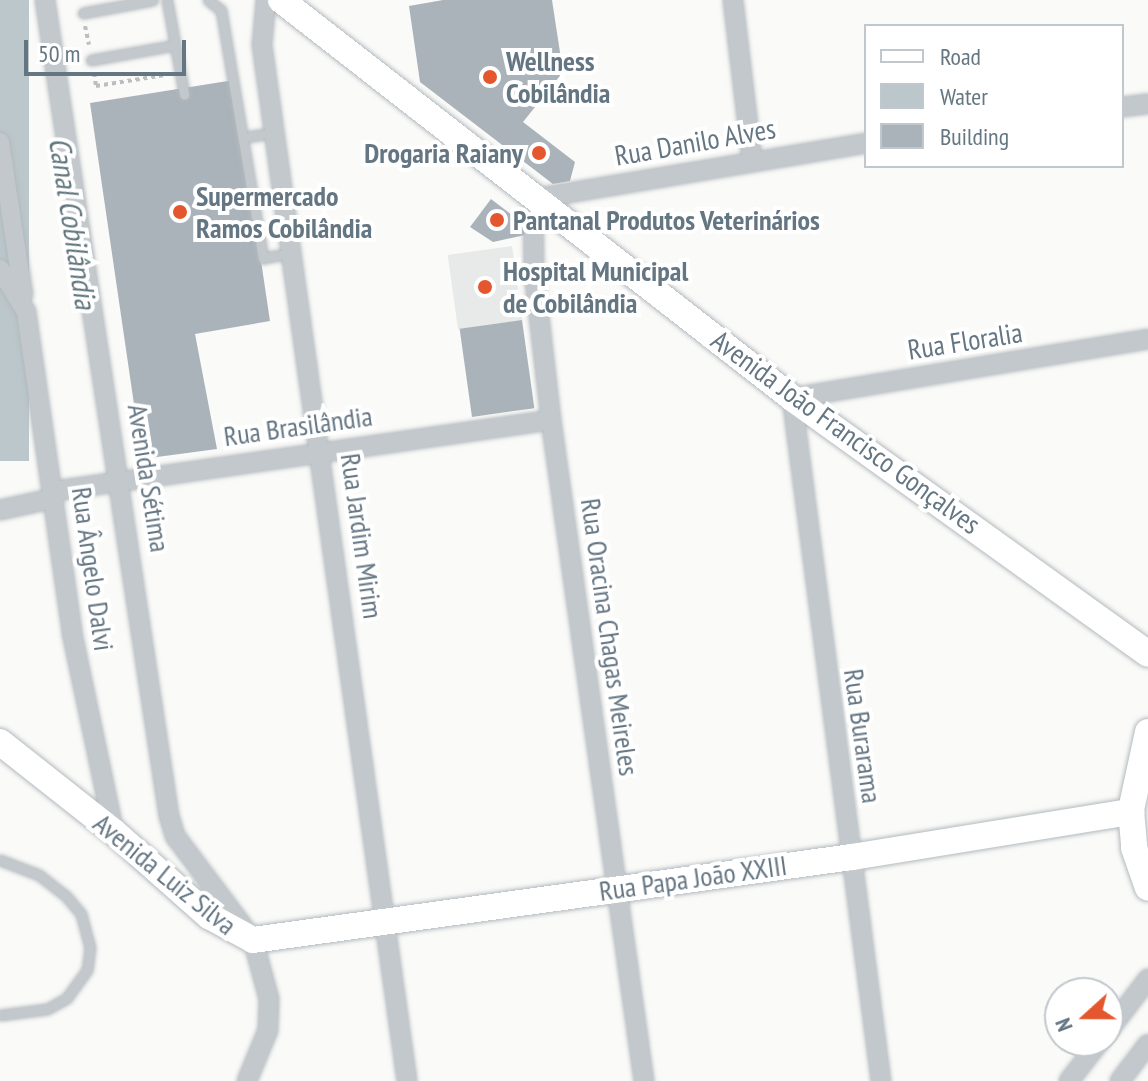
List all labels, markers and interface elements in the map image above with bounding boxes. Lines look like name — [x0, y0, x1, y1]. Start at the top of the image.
scale bar — [28, 24, 190, 74]
legend — [864, 24, 1124, 168]
text: 50 m — [38, 38, 80, 69]
text: Road — [940, 41, 981, 72]
place label: Wellness Cobilândia — [506, 44, 610, 110]
marker: Wellness Cobilândia — [481, 68, 499, 86]
text: Water — [940, 81, 988, 112]
street label: Rua Danilo Alves — [612, 111, 778, 173]
text: Building — [940, 121, 1009, 152]
water label: Canal Cobilândia — [42, 135, 104, 311]
place label: Drogaria Raiany — [364, 136, 523, 170]
marker: Drogaria Raiany — [530, 144, 548, 162]
place label: Supermercado Ramos Cobilândia — [196, 179, 373, 245]
marker: Supermercado Ramos Cobilândia — [171, 203, 189, 221]
place label: Pantanal Produtos Veterinários — [513, 203, 821, 237]
marker: Pantanal Produtos Veterinários — [488, 211, 506, 229]
place label: Hospital Municipal de Cobilândia — [503, 254, 688, 320]
marker: Hospital Municipal de Cobilândia — [474, 276, 496, 298]
street label: Rua Floralia — [905, 315, 1025, 367]
street label: Avenida João Francisco Gonçalves — [705, 323, 987, 541]
street label: Rua Brasilândia — [222, 399, 374, 453]
street label: Avenida Sétima — [121, 402, 177, 554]
street label: Rua Jardim Mirim — [334, 451, 390, 621]
street label: Rua Ângelo Dalvi — [65, 485, 121, 653]
street label: Rua Oracina Chagas Meireles — [574, 496, 646, 778]
street label: Rua Burarama — [837, 667, 889, 805]
street label: Avenida Luiz Silva — [87, 806, 243, 942]
street label: Rua Papa João XXIII — [597, 848, 789, 908]
north arrow — [1044, 977, 1124, 1057]
text: N — [1048, 1014, 1079, 1035]

